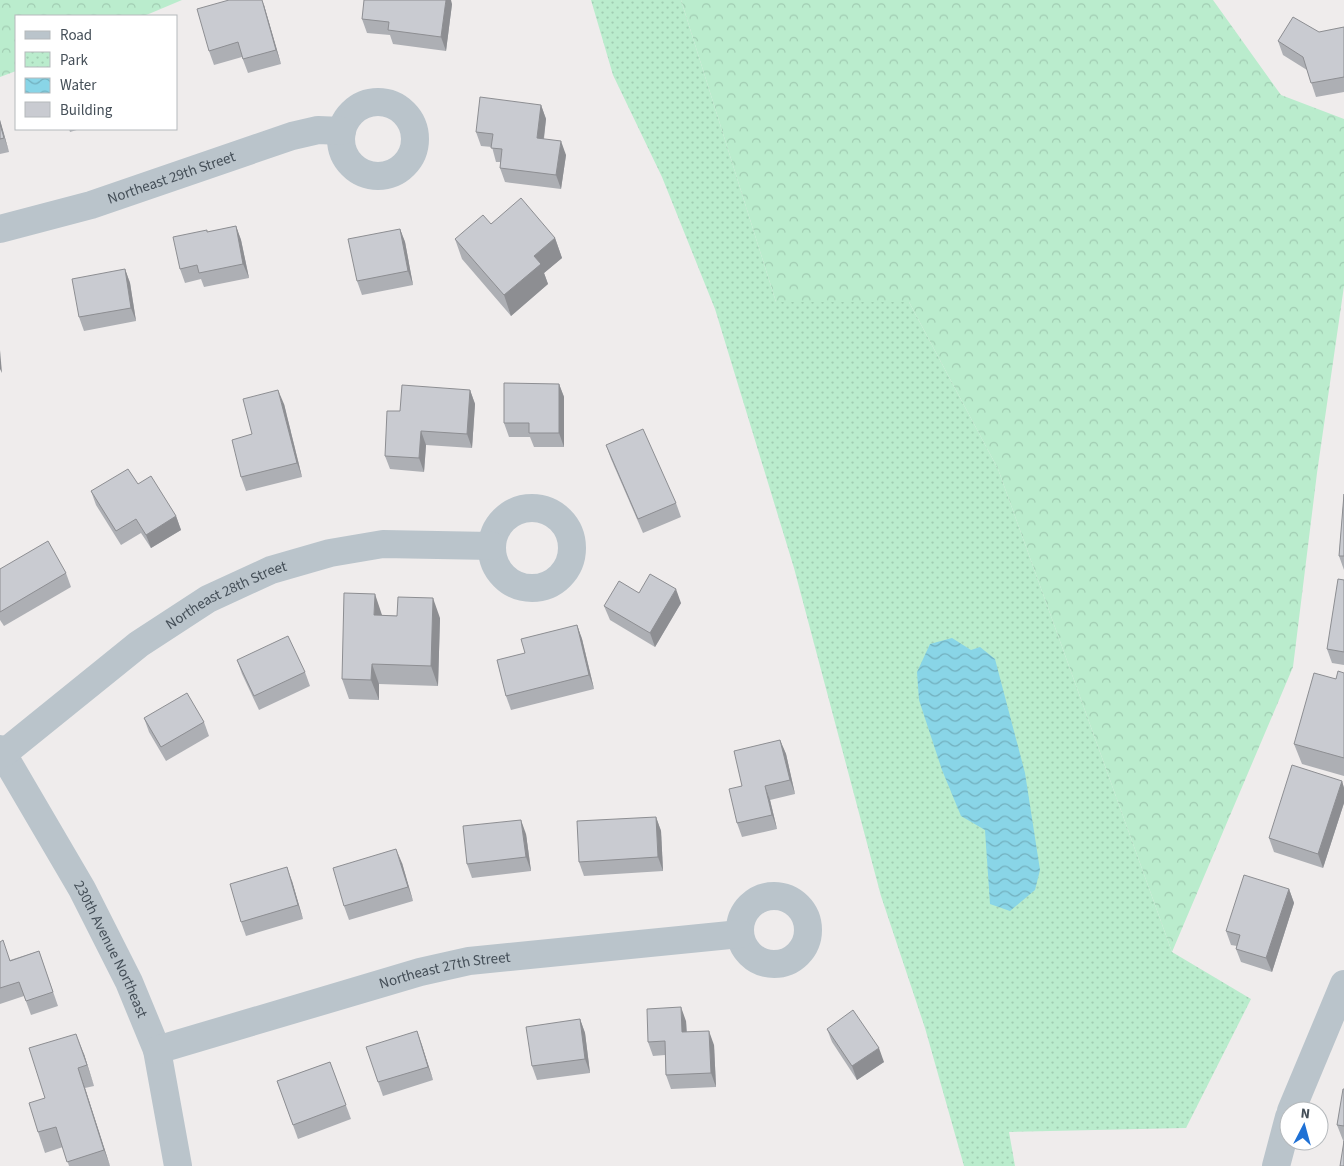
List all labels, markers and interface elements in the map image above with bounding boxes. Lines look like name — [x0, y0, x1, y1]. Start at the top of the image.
legend — [15, 15, 178, 130]
text: Road — [60, 25, 92, 46]
text: Park — [60, 50, 89, 71]
text: Water — [60, 75, 97, 96]
text: Building — [60, 100, 113, 121]
street label: Northeast 29th Street — [105, 146, 238, 210]
street label: Northeast 28th Street — [162, 556, 289, 635]
street label: 230th Avenue Northeast — [68, 877, 153, 1021]
street label: Northeast 27th Street — [377, 947, 511, 995]
north arrow — [1279, 1101, 1329, 1151]
text: N — [1300, 1104, 1311, 1124]

